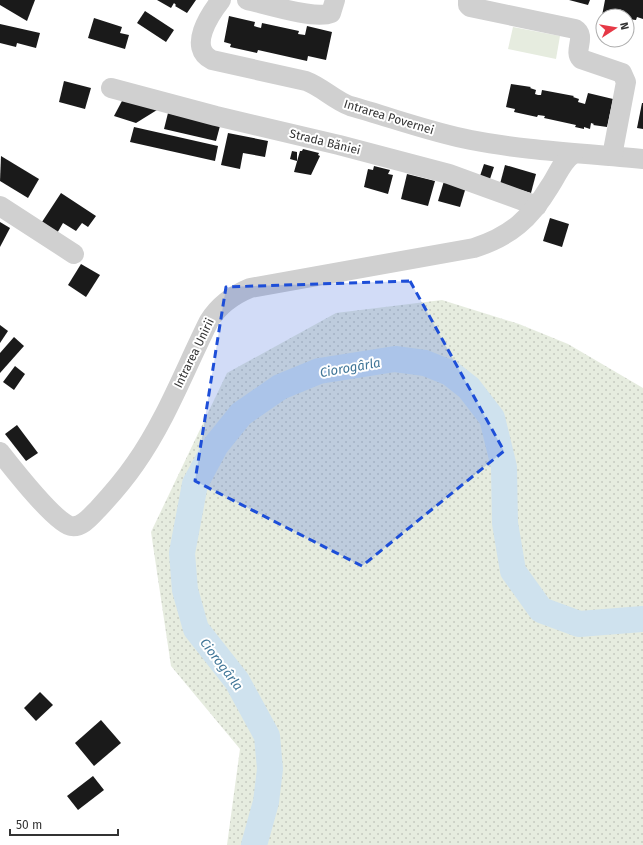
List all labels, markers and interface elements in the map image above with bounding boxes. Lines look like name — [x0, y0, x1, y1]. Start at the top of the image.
north arrow — [595, 8, 635, 48]
text: N — [617, 21, 631, 31]
street label: Intrarea Povernei — [342, 97, 436, 137]
street label: Strada Băniei — [288, 126, 362, 158]
street label: Intrarea Unirii — [171, 316, 217, 390]
water label: Ciorogârla — [319, 355, 382, 380]
water label: Ciorogârla — [197, 635, 246, 693]
scale bar — [10, 811, 118, 837]
text: 50 m — [16, 818, 42, 832]

